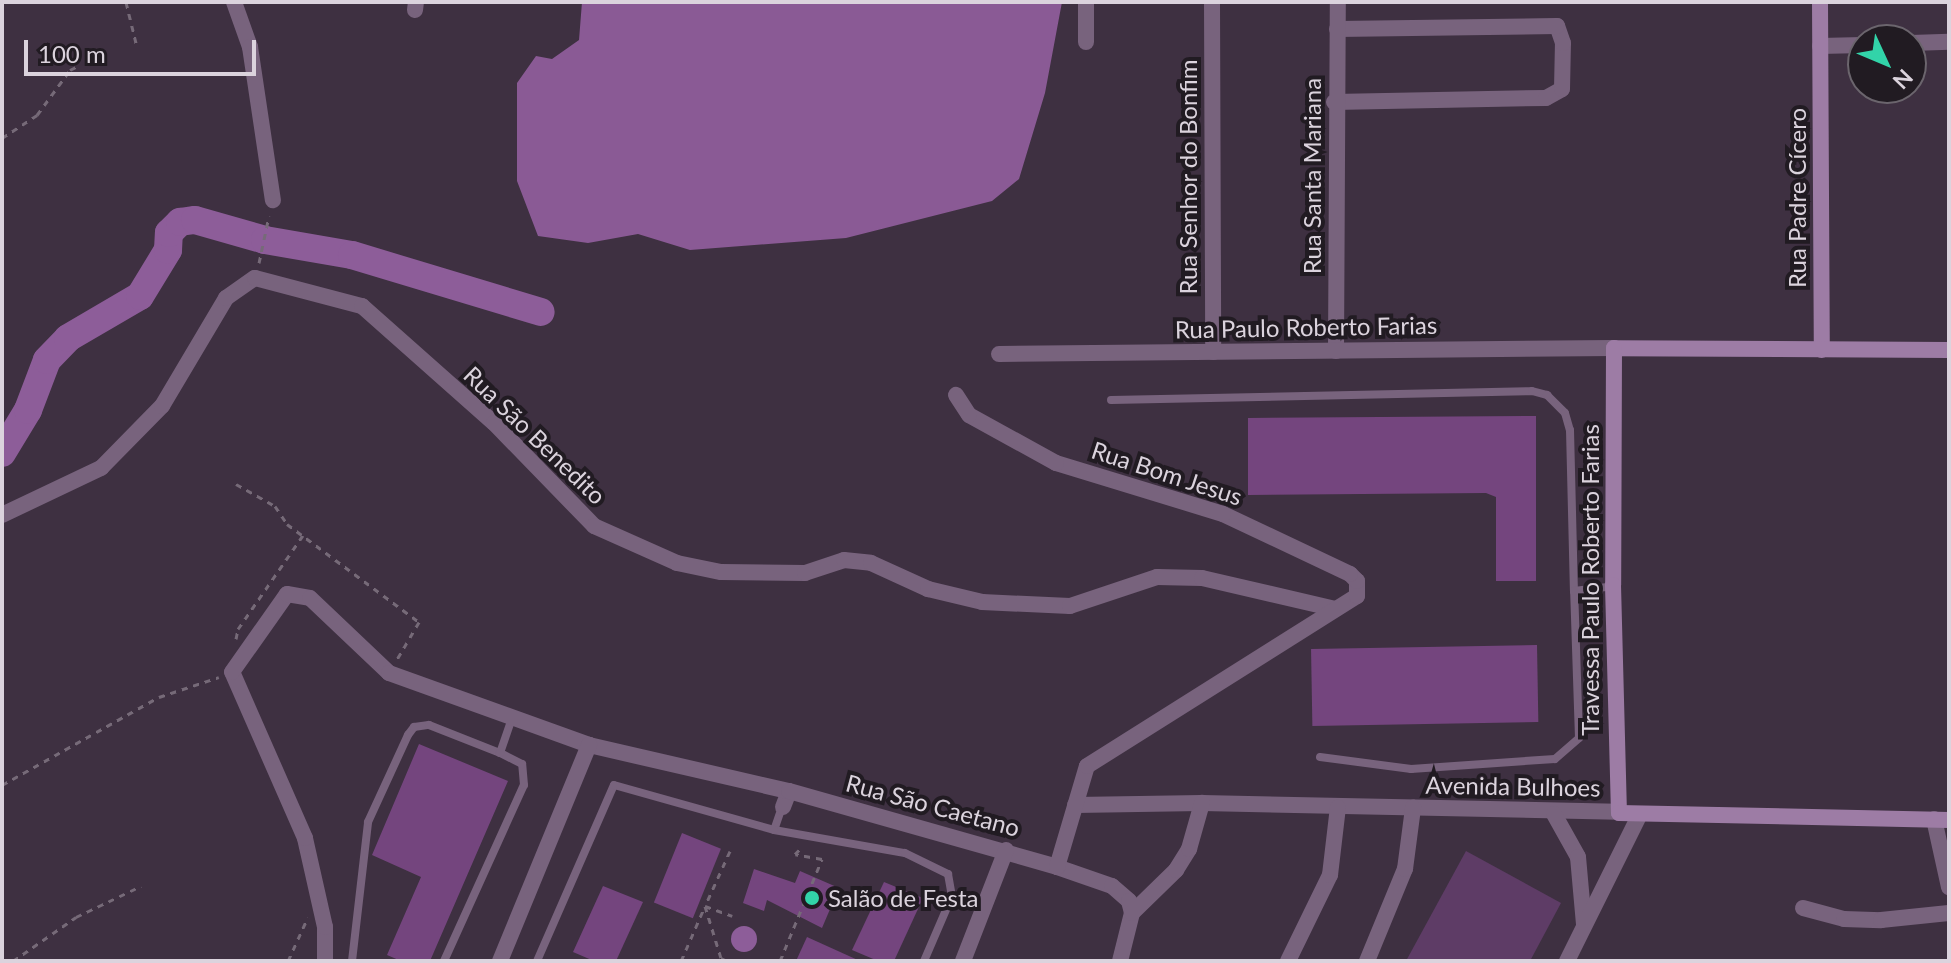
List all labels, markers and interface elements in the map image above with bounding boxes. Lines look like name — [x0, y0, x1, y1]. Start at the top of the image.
scale bar — [28, 24, 260, 74]
north arrow — [1847, 24, 1927, 104]
text: 100 m — [38, 39, 106, 68]
street label: Rua Senhor do Bonfim — [1174, 59, 1202, 295]
text: N — [1888, 64, 1919, 95]
street label: Rua Santa Mariana — [1298, 78, 1326, 274]
street label: Rua Padre Cícero — [1783, 108, 1811, 288]
street label: Rua Paulo Roberto Farias — [1175, 310, 1437, 344]
street label: Rua São Benedito — [458, 360, 612, 510]
street label: Travessa Paulo Roberto Farias — [1576, 424, 1604, 736]
street label: Rua Bom Jesus — [1088, 435, 1246, 511]
street label: Rua São Caetano — [843, 768, 1023, 842]
street label: Avenida Bulhoes — [1425, 770, 1601, 802]
place label: Salão de Festa — [828, 884, 979, 912]
marker: Salão de Festa — [803, 889, 821, 907]

